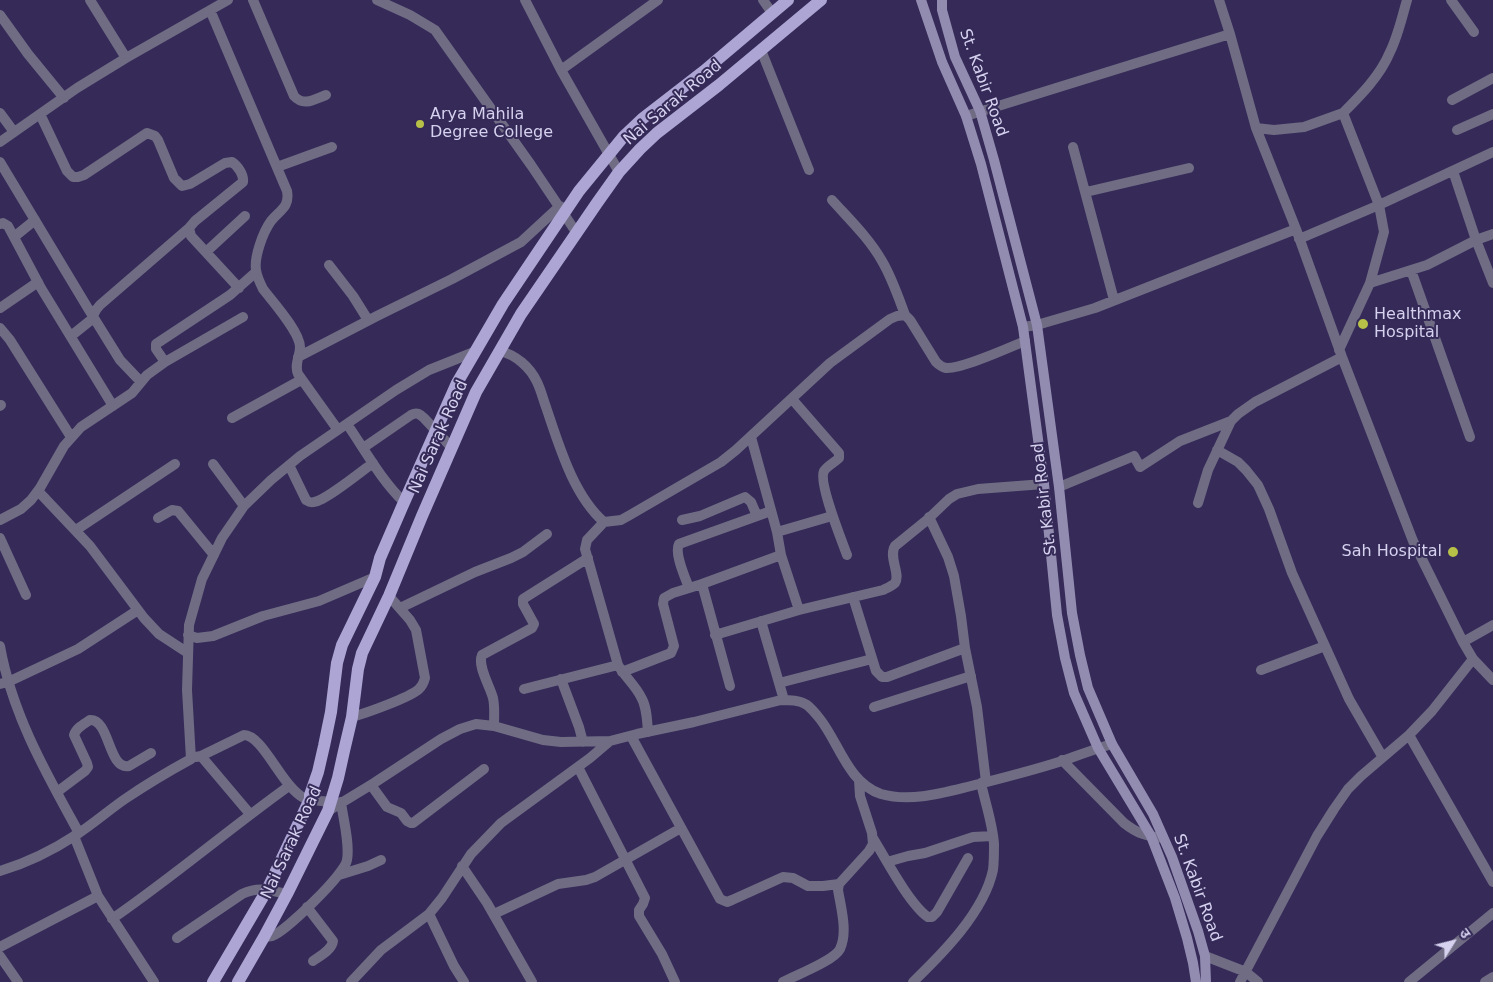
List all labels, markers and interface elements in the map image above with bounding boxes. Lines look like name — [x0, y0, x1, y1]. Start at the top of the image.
street label: St. Kabir Road — [955, 27, 1011, 139]
street label: Nai Sarak Road — [620, 56, 726, 150]
place label: Arya Mahila Degree College — [430, 105, 553, 143]
marker: Arya Mahila Degree College — [414, 118, 426, 130]
place label: Healthmax Hospital — [1374, 305, 1461, 343]
marker: Healthmax Hospital — [1356, 317, 1370, 331]
street label: Nai Sarak Road — [405, 377, 473, 497]
street label: St. Kabir Road — [1029, 442, 1061, 556]
place label: Sah Hospital — [1342, 542, 1442, 562]
marker: Sah Hospital — [1446, 545, 1460, 559]
street label: Nai Sarak Road — [257, 784, 327, 902]
street label: St. Kabir Road — [1169, 832, 1225, 944]
north arrow — [1428, 917, 1478, 967]
text: उ — [1456, 925, 1474, 941]

